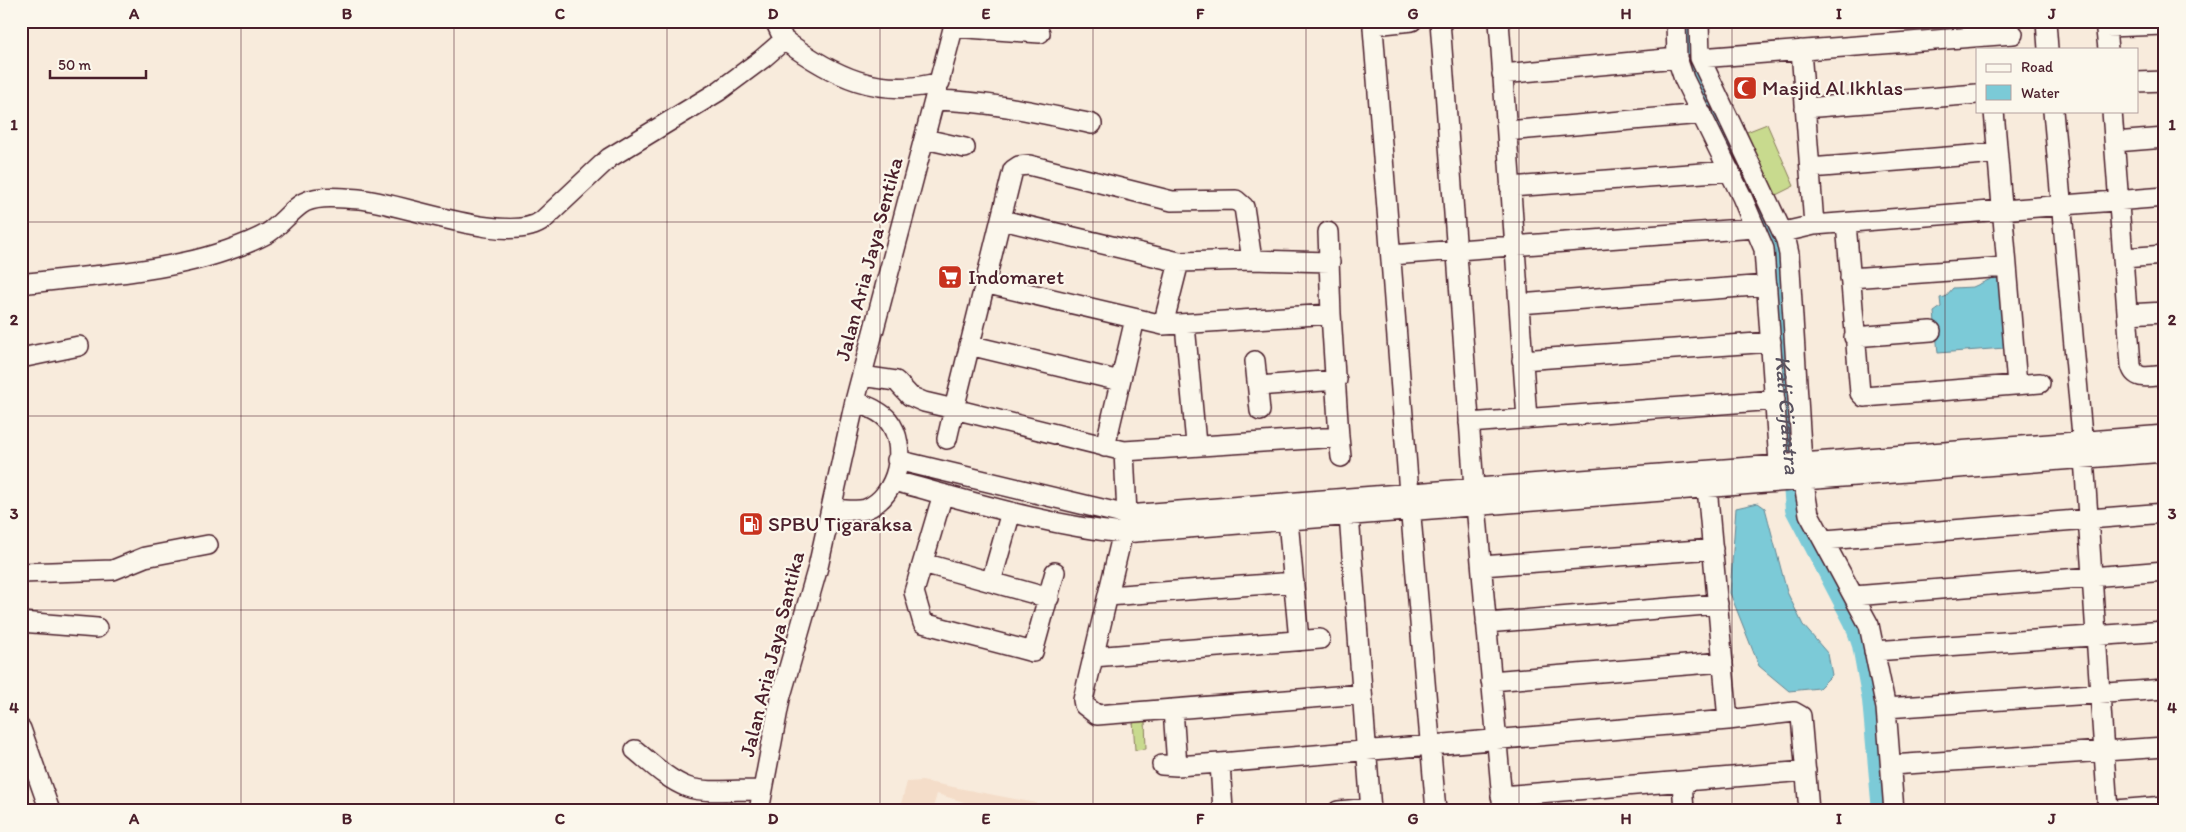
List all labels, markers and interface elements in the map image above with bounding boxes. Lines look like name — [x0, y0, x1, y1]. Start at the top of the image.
text: A — [128, 4, 140, 23]
text: B — [342, 4, 353, 23]
text: C — [555, 4, 566, 23]
text: D — [768, 4, 779, 23]
text: E — [982, 4, 991, 23]
text: F — [1196, 4, 1205, 23]
text: G — [1407, 4, 1419, 23]
text: H — [1620, 4, 1632, 23]
text: I — [1836, 4, 1842, 23]
text: J — [2047, 4, 2056, 23]
scale bar — [50, 48, 146, 80]
legend — [1976, 48, 2138, 112]
text: 50 m — [58, 56, 91, 74]
text: Road — [2021, 58, 2054, 76]
mosque icon: Masjid Al Ikhlas — [1732, 75, 1758, 101]
place label: Masjid Al Ikhlas — [1762, 75, 1903, 100]
text: Water — [2021, 84, 2060, 102]
text: 1 — [10, 115, 18, 134]
text: 1 — [2168, 115, 2176, 134]
street label: Jalan Aria Jaya Sentika — [829, 154, 908, 363]
supermarket icon: Indomaret — [937, 264, 963, 290]
place label: Indomaret — [968, 264, 1064, 289]
text: 2 — [10, 310, 19, 329]
text: 2 — [2168, 310, 2177, 329]
water label: Kali Cijantra — [1769, 354, 1806, 476]
text: 3 — [10, 504, 19, 523]
text: 3 — [2168, 504, 2177, 523]
fuel station icon: SPBU Tigaraksa — [738, 511, 764, 537]
place label: SPBU Tigaraksa — [768, 511, 912, 536]
street label: Jalan Aria Jaya Santika — [734, 549, 809, 759]
text: 4 — [9, 698, 19, 717]
text: 4 — [2167, 698, 2177, 717]
text: A — [128, 809, 140, 828]
text: B — [342, 809, 353, 828]
text: C — [555, 809, 566, 828]
text: D — [768, 809, 779, 828]
text: E — [982, 809, 991, 828]
text: F — [1196, 809, 1205, 828]
text: G — [1407, 809, 1419, 828]
text: H — [1620, 809, 1632, 828]
text: I — [1836, 809, 1842, 828]
text: J — [2047, 809, 2056, 828]

